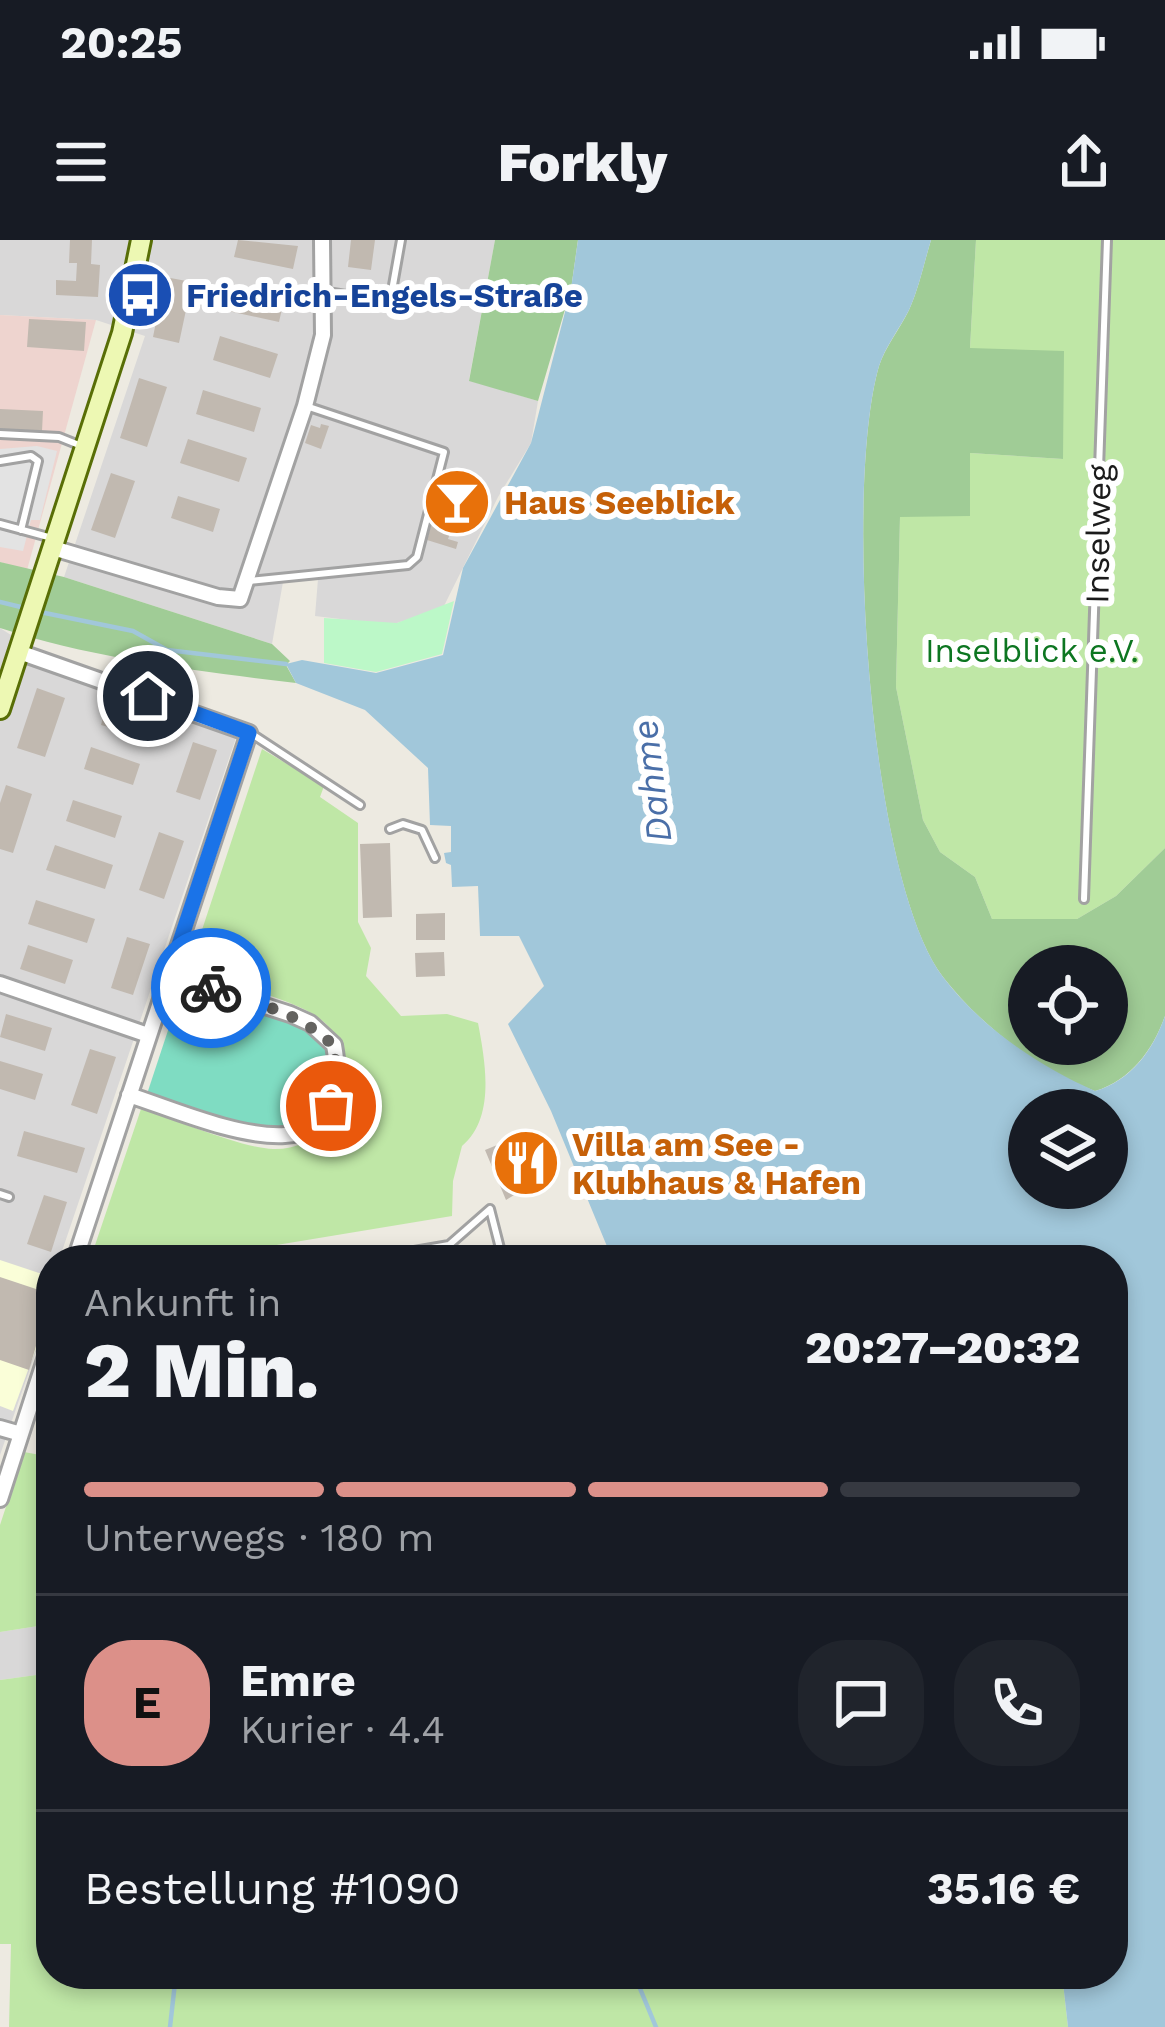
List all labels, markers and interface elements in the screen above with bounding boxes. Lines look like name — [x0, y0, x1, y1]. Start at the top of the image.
text: 20:25 — [60, 16, 182, 69]
icon: menu — [48, 129, 114, 195]
icon: share — [1051, 129, 1117, 195]
text: Forkly — [498, 131, 667, 194]
bus stop icon: Friedrich-Engels-Straße — [105, 260, 175, 330]
place label: Friedrich-Engels-Straße — [186, 276, 583, 315]
street label: Inselweg — [1077, 463, 1119, 604]
bar icon: Haus Seeblick — [422, 467, 492, 537]
place label: Haus Seeblick — [504, 483, 735, 522]
park label: Inselblick e.V. — [925, 631, 1139, 670]
pin — [97, 645, 199, 747]
icon: home — [115, 663, 181, 729]
water label: Dahme — [624, 717, 680, 845]
courier — [151, 928, 271, 1048]
map controls — [1008, 945, 1128, 1209]
button: locate — [1008, 945, 1128, 1065]
icon: bike — [178, 955, 244, 1021]
pin — [280, 1055, 382, 1157]
icon: bag — [298, 1073, 364, 1139]
button: layers — [1008, 1089, 1128, 1209]
place label: Villa am See - Klubhaus & Hafen — [572, 1125, 861, 1202]
restaurant icon: Villa am See - Klubhaus & Hafen — [491, 1128, 561, 1198]
text: Ankunft in — [84, 1280, 281, 1325]
text: 20:27–20:32 — [805, 1321, 1080, 1374]
text: 2 Min. — [84, 1324, 319, 1416]
text: Unterwegs · 180 m — [84, 1515, 434, 1560]
button: chat — [798, 1640, 924, 1766]
button: phone — [954, 1640, 1080, 1766]
text: Emre — [240, 1654, 356, 1707]
text: E — [133, 1676, 161, 1729]
text: Kurier · 4.4 — [240, 1707, 445, 1752]
text: Bestellung #1090 — [84, 1862, 460, 1915]
text: 35.16 € — [927, 1862, 1080, 1915]

